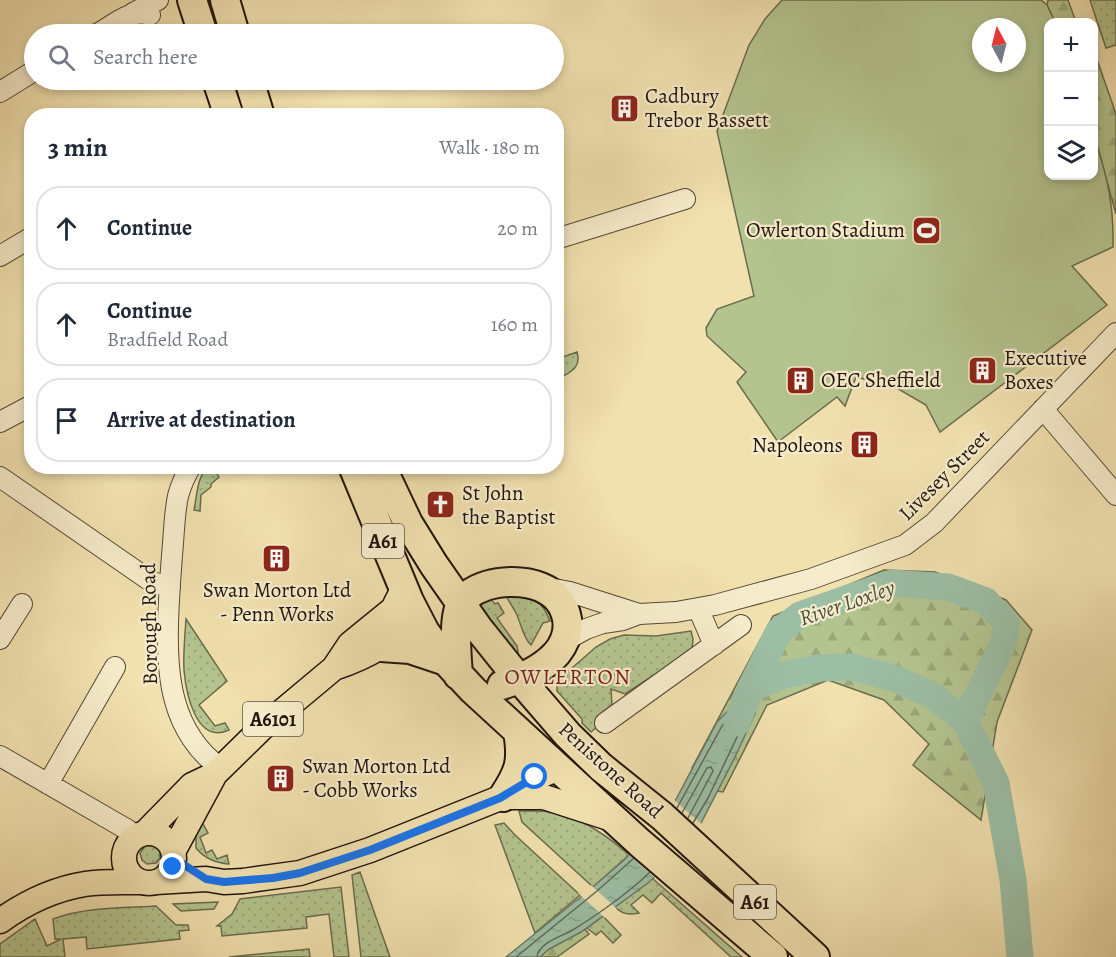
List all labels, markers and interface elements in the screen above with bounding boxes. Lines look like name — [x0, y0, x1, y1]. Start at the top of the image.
north arrow — [972, 18, 1026, 72]
map controls — [1044, 18, 1098, 180]
button: + — [1044, 18, 1098, 72]
search box — [24, 24, 564, 90]
icon: search — [45, 41, 78, 74]
text: Search here — [93, 42, 198, 72]
button: − — [1044, 72, 1098, 126]
place label: Cadbury Trebor Bassett — [645, 82, 769, 134]
building icon: Cadbury Trebor Bassett — [608, 92, 640, 124]
button: layers — [1044, 126, 1098, 180]
text: 3 min — [48, 130, 108, 165]
text: Walk · 180 m — [439, 134, 540, 161]
icon: ahead — [50, 212, 83, 245]
text: Continue — [107, 213, 192, 243]
sports icon: Owlerton Stadium — [910, 214, 942, 246]
text: 20 m — [497, 215, 538, 242]
place label: Owlerton Stadium — [746, 216, 905, 244]
text: Continue — [107, 296, 192, 326]
icon: ahead — [50, 308, 83, 341]
text: 160 m — [491, 311, 538, 338]
text: Bradfield Road — [107, 326, 228, 353]
place label: Executive Boxes — [1004, 344, 1087, 396]
building icon: Executive Boxes — [967, 354, 999, 386]
building icon: OEC Sheffield — [784, 364, 816, 396]
place label: OEC Sheffield — [821, 366, 942, 394]
icon: arrive — [50, 404, 83, 437]
text: Arrive at destination — [107, 405, 296, 435]
street label: Livesey Street — [892, 423, 996, 527]
building icon: Napoleons — [848, 429, 880, 461]
place label: Napoleons — [752, 431, 843, 459]
place label: St John the Baptist — [462, 479, 555, 531]
church icon: St John the Baptist — [425, 489, 457, 521]
road number: A61 — [362, 524, 404, 558]
building icon: Swan Morton Ltd - Penn Works — [261, 543, 293, 575]
street label: Borough Road — [134, 562, 164, 685]
water label: River Loxley — [795, 573, 899, 633]
place label: Swan Morton Ltd - Penn Works — [203, 576, 352, 628]
district label: OWLERTON — [504, 662, 632, 692]
road number: A6101 — [243, 702, 303, 736]
street label: Penistone Road — [553, 715, 670, 825]
place label: Swan Morton Ltd - Cobb Works — [302, 752, 451, 804]
building icon: Swan Morton Ltd - Cobb Works — [265, 762, 297, 794]
route start — [521, 763, 547, 789]
route end — [159, 853, 185, 879]
road number: A61 — [734, 885, 776, 919]

